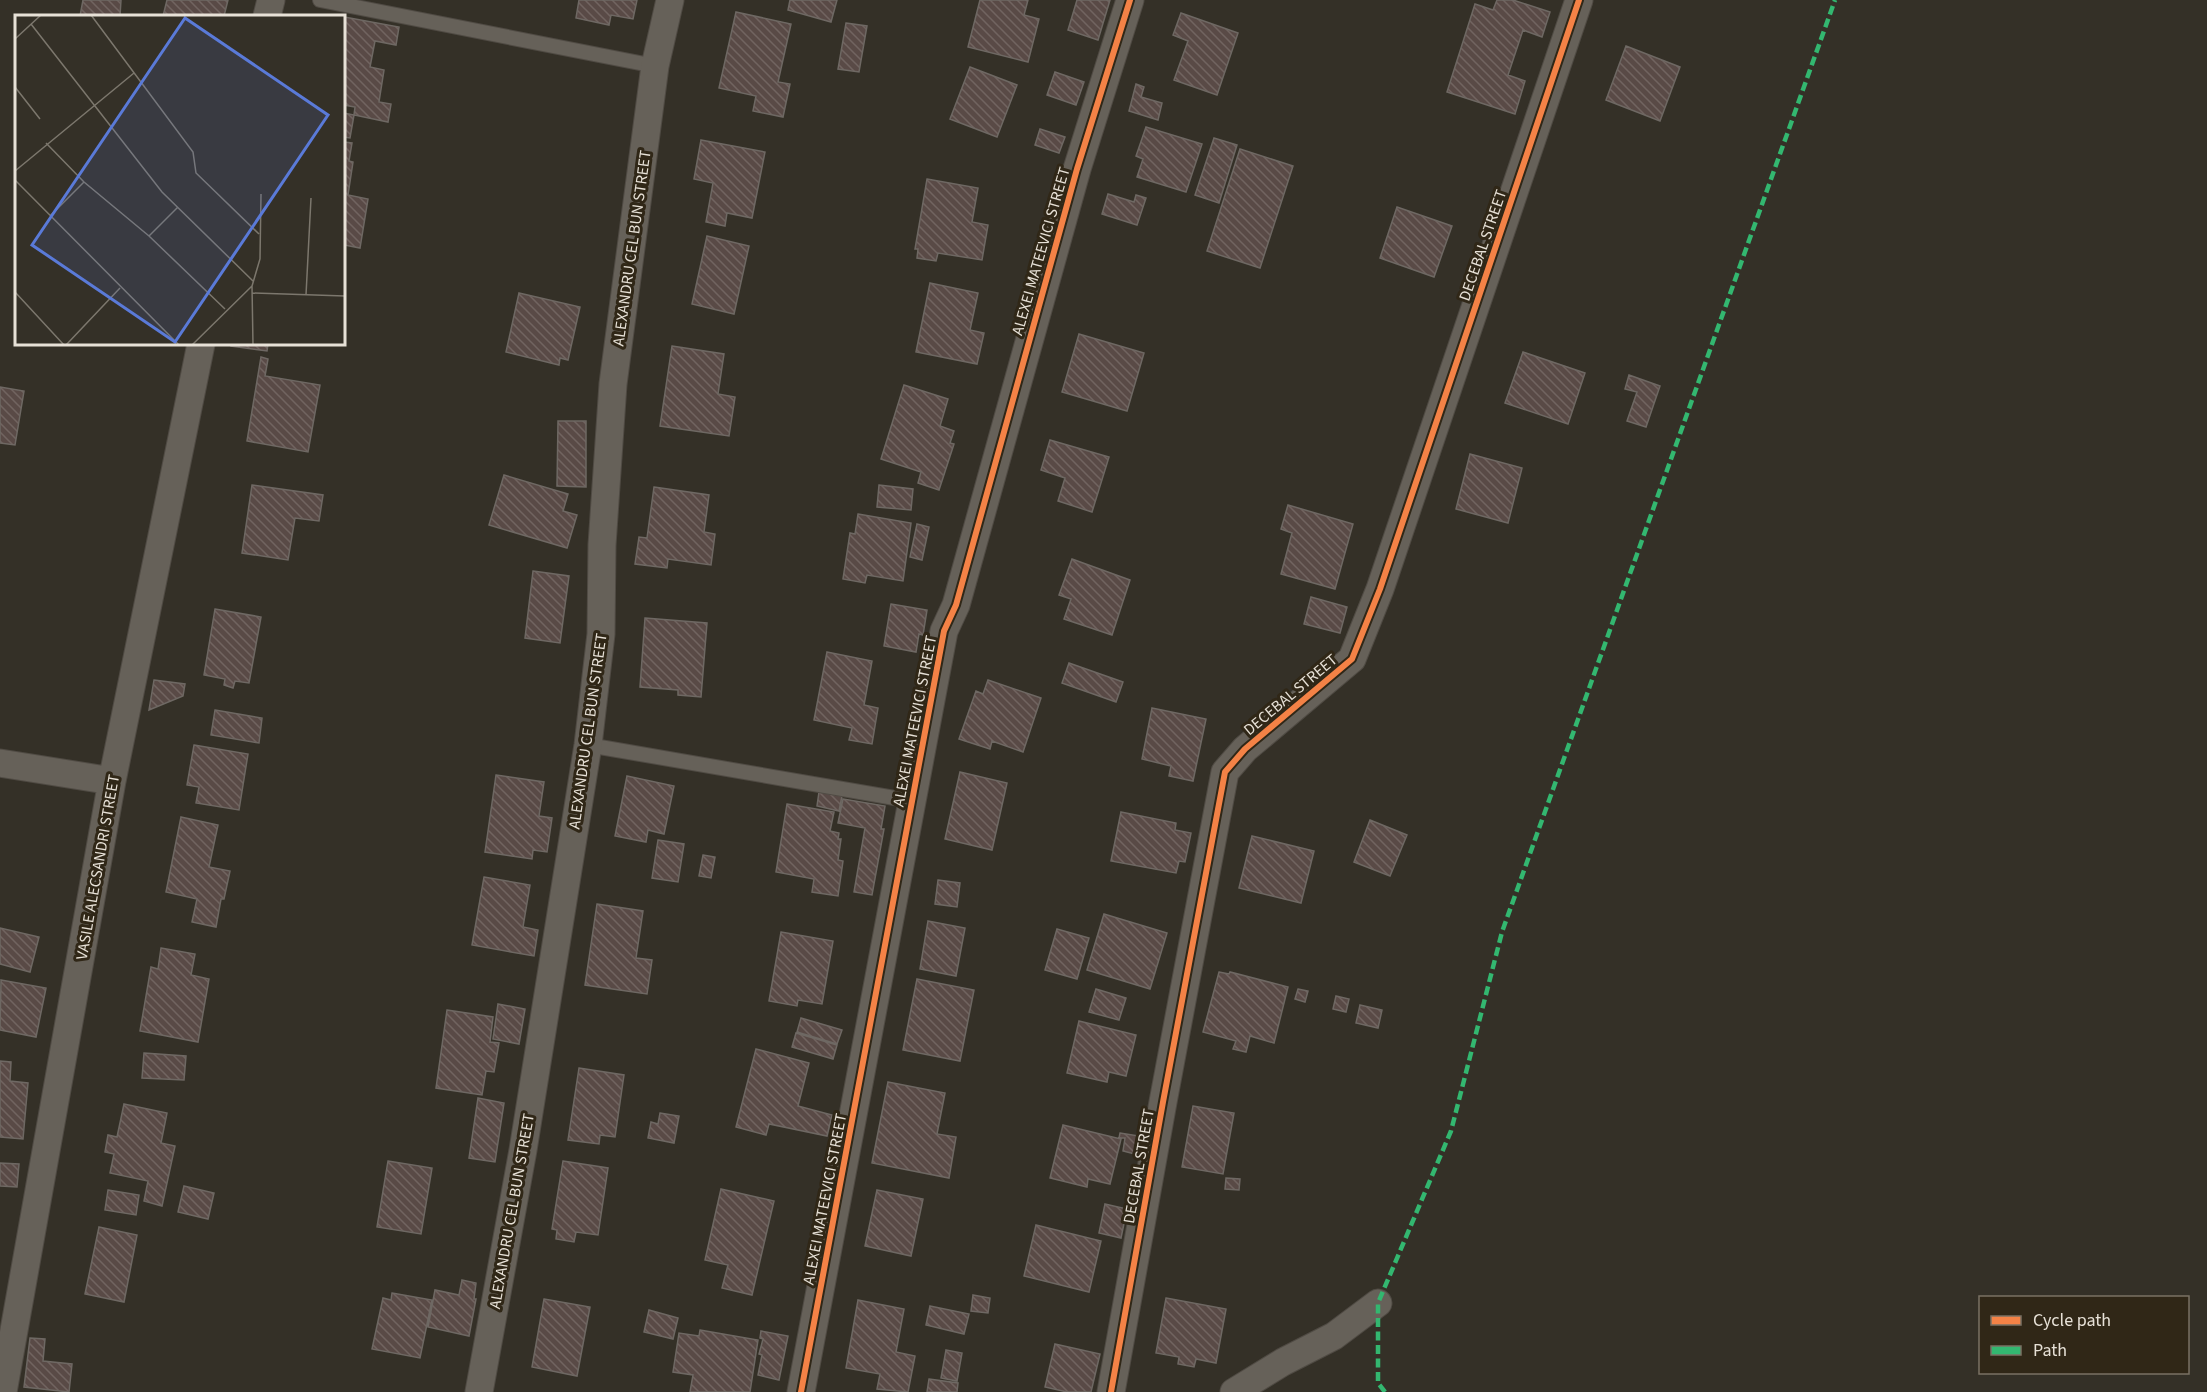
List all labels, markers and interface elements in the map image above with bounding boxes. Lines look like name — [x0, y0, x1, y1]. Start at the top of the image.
inset map — [15, 15, 345, 345]
street label: ALEXANDRU CEL BUN STREET — [607, 148, 657, 348]
street label: ALEXEI MATEEVICI STREET — [1006, 164, 1076, 338]
street label: DECEBAL STREET — [1454, 186, 1512, 304]
street label: ALEXANDRU CEL BUN STREET — [563, 631, 613, 831]
street label: ALEXEI MATEEVICI STREET — [888, 633, 942, 809]
street label: DECEBAL STREET — [1239, 649, 1343, 741]
street label: VASILE ALECSANDRI STREET — [71, 772, 125, 962]
street label: DECEBAL STREET — [1118, 1107, 1160, 1225]
street label: ALEXANDRU CEL BUN STREET — [484, 1111, 540, 1310]
street label: ALEXEI MATEEVICI STREET — [798, 1111, 852, 1287]
legend — [1979, 1296, 2189, 1374]
text: Cycle path — [2033, 1308, 2111, 1333]
text: Path — [2033, 1338, 2067, 1363]

